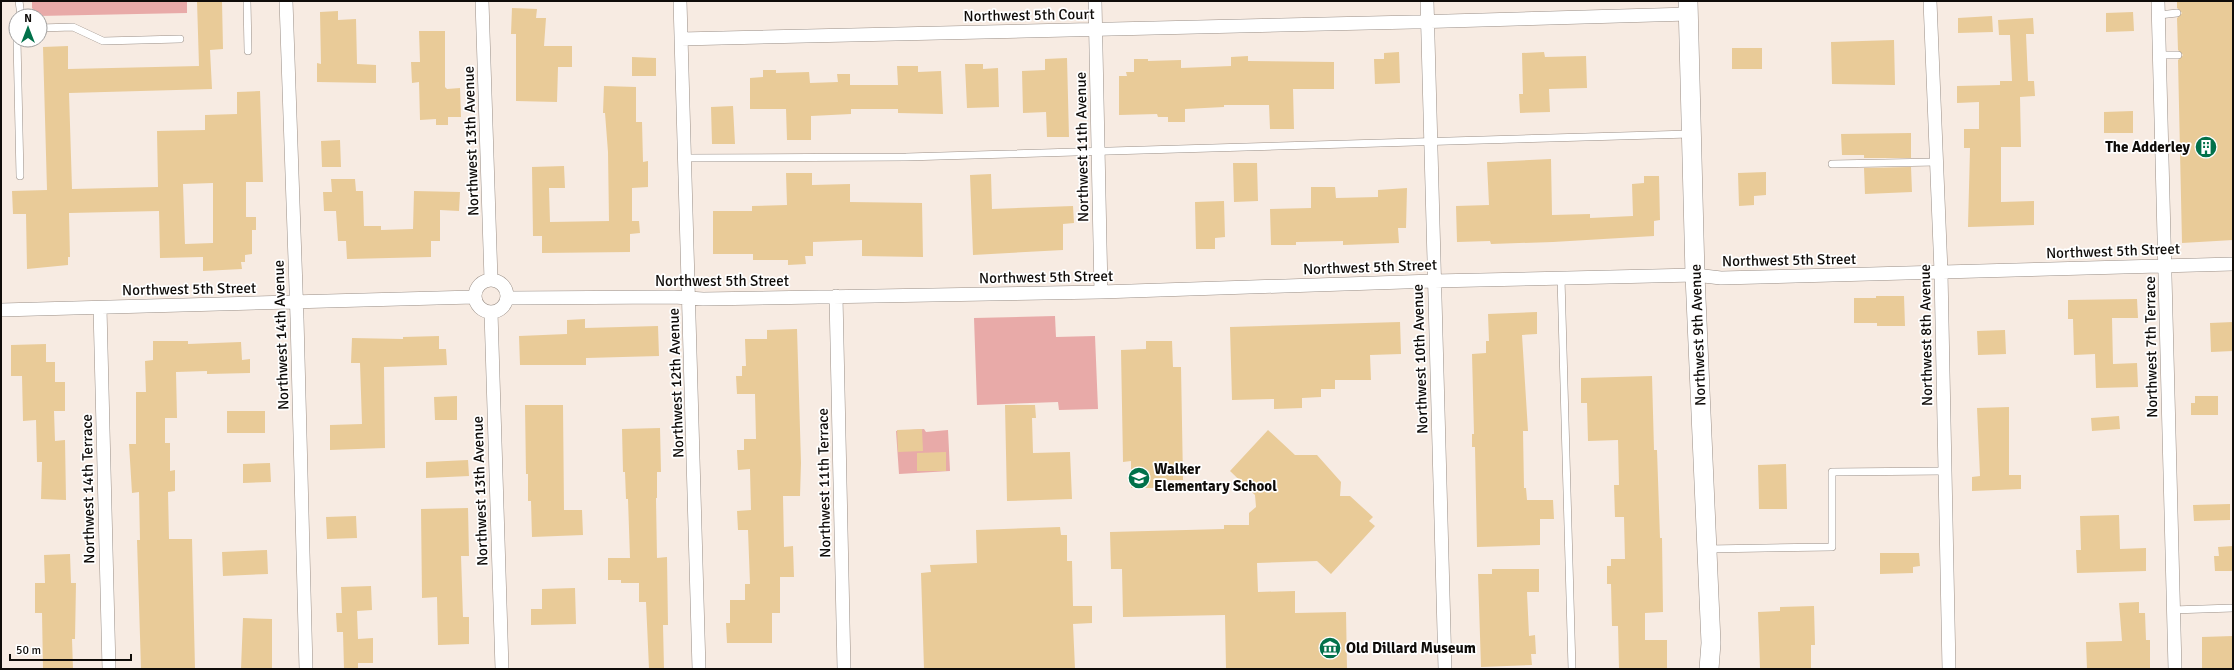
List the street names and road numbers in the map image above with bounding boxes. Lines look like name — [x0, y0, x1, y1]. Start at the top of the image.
street label: Northwest 5th Court — [963, 5, 1095, 25]
street label: Northwest 13th Avenue — [459, 66, 483, 216]
street label: Northwest 11th Avenue — [1072, 72, 1092, 222]
street label: Northwest 5th Street — [2046, 240, 2180, 262]
street label: Northwest 5th Street — [1722, 250, 1856, 270]
street label: Northwest 5th Street — [1303, 256, 1437, 278]
street label: Northwest 14th Avenue — [269, 260, 293, 410]
street label: Northwest 9th Avenue — [1687, 264, 1709, 406]
street label: Northwest 8th Avenue — [1916, 264, 1936, 406]
street label: Northwest 5th Street — [979, 267, 1113, 287]
street label: Northwest 5th Street — [655, 272, 789, 290]
street label: Northwest 7th Terrace — [2141, 276, 2161, 418]
street label: Northwest 5th Street — [122, 279, 256, 299]
street label: Northwest 10th Avenue — [1408, 284, 1432, 434]
street label: Northwest 12th Avenue — [664, 308, 688, 458]
street label: Northwest 11th Terrace — [814, 408, 834, 558]
street label: Northwest 14th Terrace — [78, 414, 98, 564]
street label: Northwest 13th Avenue — [468, 416, 492, 566]

